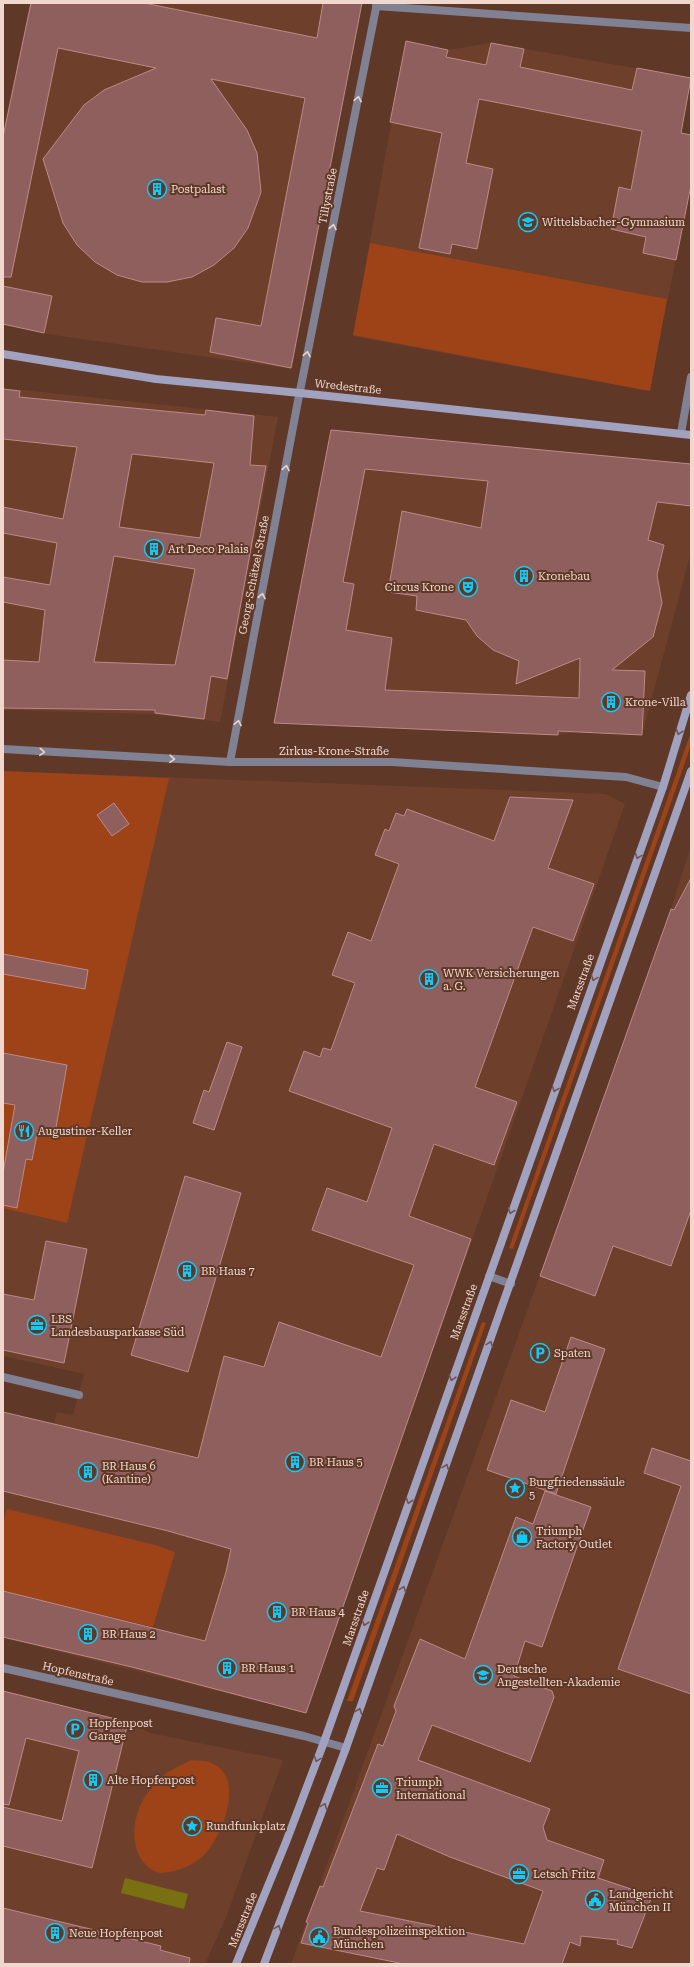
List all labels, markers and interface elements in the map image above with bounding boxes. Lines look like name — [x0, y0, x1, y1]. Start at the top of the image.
one-way arrow — [353, 96, 362, 102]
street label: Tillystraße — [316, 167, 340, 225]
building icon: Postpalast — [146, 178, 168, 200]
place label: Postpalast — [171, 183, 226, 196]
school or university icon: Wittelsbacher-Gymnasium — [517, 211, 539, 233]
place label: Wittelsbacher-Gymnasium — [542, 216, 685, 229]
one-way arrow — [328, 224, 336, 230]
one-way arrow — [303, 351, 311, 357]
street label: Wredestraße — [314, 377, 382, 397]
one-way arrow — [281, 465, 289, 471]
street label: Georg-Schätzel-Straße — [236, 514, 272, 636]
building icon: Art Deco Palais — [143, 538, 165, 560]
place label: Art Deco Palais — [168, 543, 249, 556]
building icon: Kronebau — [513, 565, 535, 587]
place label: Kronebau — [538, 570, 590, 583]
theatre icon: Circus Krone — [457, 576, 479, 598]
place label: Circus Krone — [385, 581, 454, 594]
one-way arrow — [257, 592, 265, 599]
building icon: Krone-Villa — [600, 691, 622, 713]
place label: Krone-Villa — [625, 696, 686, 709]
one-way arrow — [233, 720, 241, 726]
one-way arrow — [676, 729, 684, 736]
street label: Zirkus-Krone-Straße — [279, 745, 389, 758]
one-way arrow — [39, 748, 45, 757]
one-way arrow — [169, 754, 175, 763]
one-way arrow — [634, 852, 643, 859]
street label: Marsstraße — [565, 952, 597, 1012]
place label: WWK Versicherungen a. G. — [443, 967, 560, 993]
building icon: WWK Versicherungen a. G. — [418, 968, 440, 990]
one-way arrow — [591, 975, 599, 982]
one-way arrow — [551, 1085, 560, 1092]
restaurant icon: Augustiner-Keller — [13, 1120, 35, 1142]
place label: Augustiner-Keller — [38, 1125, 133, 1138]
one-way arrow — [508, 1208, 516, 1215]
building icon: BR Haus 7 — [176, 1260, 198, 1282]
place label: BR Haus 7 — [201, 1265, 255, 1278]
street label: Marsstraße — [448, 1282, 480, 1342]
place label: LBS Landesbausparkasse Süd — [51, 1313, 184, 1339]
office icon: LBS Landesbausparkasse Süd — [26, 1314, 48, 1336]
one-way arrow — [485, 1341, 493, 1348]
parking icon: Spaten — [529, 1342, 551, 1364]
place label: Spaten — [554, 1347, 591, 1360]
one-way arrow — [449, 1375, 457, 1382]
building icon: BR Haus 5 — [284, 1451, 306, 1473]
place label: BR Haus 5 — [309, 1456, 363, 1469]
place label: BR Haus 6 (Kantine) — [102, 1460, 156, 1486]
building icon: BR Haus 6 (Kantine) — [77, 1461, 99, 1483]
one-way arrow — [442, 1463, 450, 1470]
place label: Burgfriedenssäule 5 — [529, 1476, 625, 1502]
place icon: Burgfriedenssäule 5 — [504, 1477, 526, 1499]
one-way arrow — [405, 1497, 414, 1504]
place label: Triumph Factory Outlet — [536, 1525, 612, 1551]
shop icon: Triumph Factory Outlet — [511, 1526, 533, 1548]
one-way arrow — [398, 1586, 406, 1593]
street label: Marsstraße — [340, 1588, 372, 1648]
building icon: BR Haus 4 — [266, 1601, 288, 1623]
place label: BR Haus 4 — [291, 1606, 346, 1619]
one-way arrow — [362, 1620, 370, 1627]
building icon: BR Haus 2 — [77, 1623, 99, 1645]
place label: BR Haus 2 — [102, 1628, 156, 1641]
building icon: BR Haus 1 — [216, 1657, 238, 1679]
street label: Hopfenstraße — [41, 1659, 115, 1689]
place label: BR Haus 1 — [241, 1662, 295, 1675]
place label: Deutsche Angestellten-Akademie — [497, 1663, 620, 1689]
school or university icon: Deutsche Angestellten-Akademie — [472, 1664, 494, 1686]
one-way arrow — [354, 1708, 363, 1715]
place label: Hopfenpost Garage — [89, 1717, 153, 1743]
parking icon: Hopfenpost Garage — [64, 1718, 86, 1740]
one-way arrow — [314, 1756, 322, 1763]
building icon: Alte Hopfenpost — [82, 1769, 104, 1791]
place label: Alte Hopfenpost — [107, 1774, 195, 1787]
place label: Triumph International — [396, 1776, 466, 1802]
office icon: Triumph International — [371, 1777, 393, 1799]
one-way arrow — [320, 1803, 328, 1810]
place icon: Rundfunkplatz — [181, 1815, 203, 1837]
place label: Rundfunkplatz — [206, 1820, 285, 1833]
office icon: Letsch Fritz — [508, 1863, 530, 1885]
place label: Letsch Fritz — [533, 1868, 595, 1881]
place label: Landgericht München II — [609, 1888, 673, 1914]
public building icon: Landgericht München II — [584, 1889, 606, 1911]
street label: Marsstraße — [226, 1890, 260, 1950]
building icon: Neue Hopfenpost — [44, 1922, 66, 1944]
one-way arrow — [273, 1924, 281, 1931]
place label: Bundespolizeiinspektion München — [333, 1925, 465, 1951]
public building icon: Bundespolizeiinspektion München — [308, 1926, 330, 1948]
place label: Neue Hopfenpost — [69, 1927, 163, 1940]

